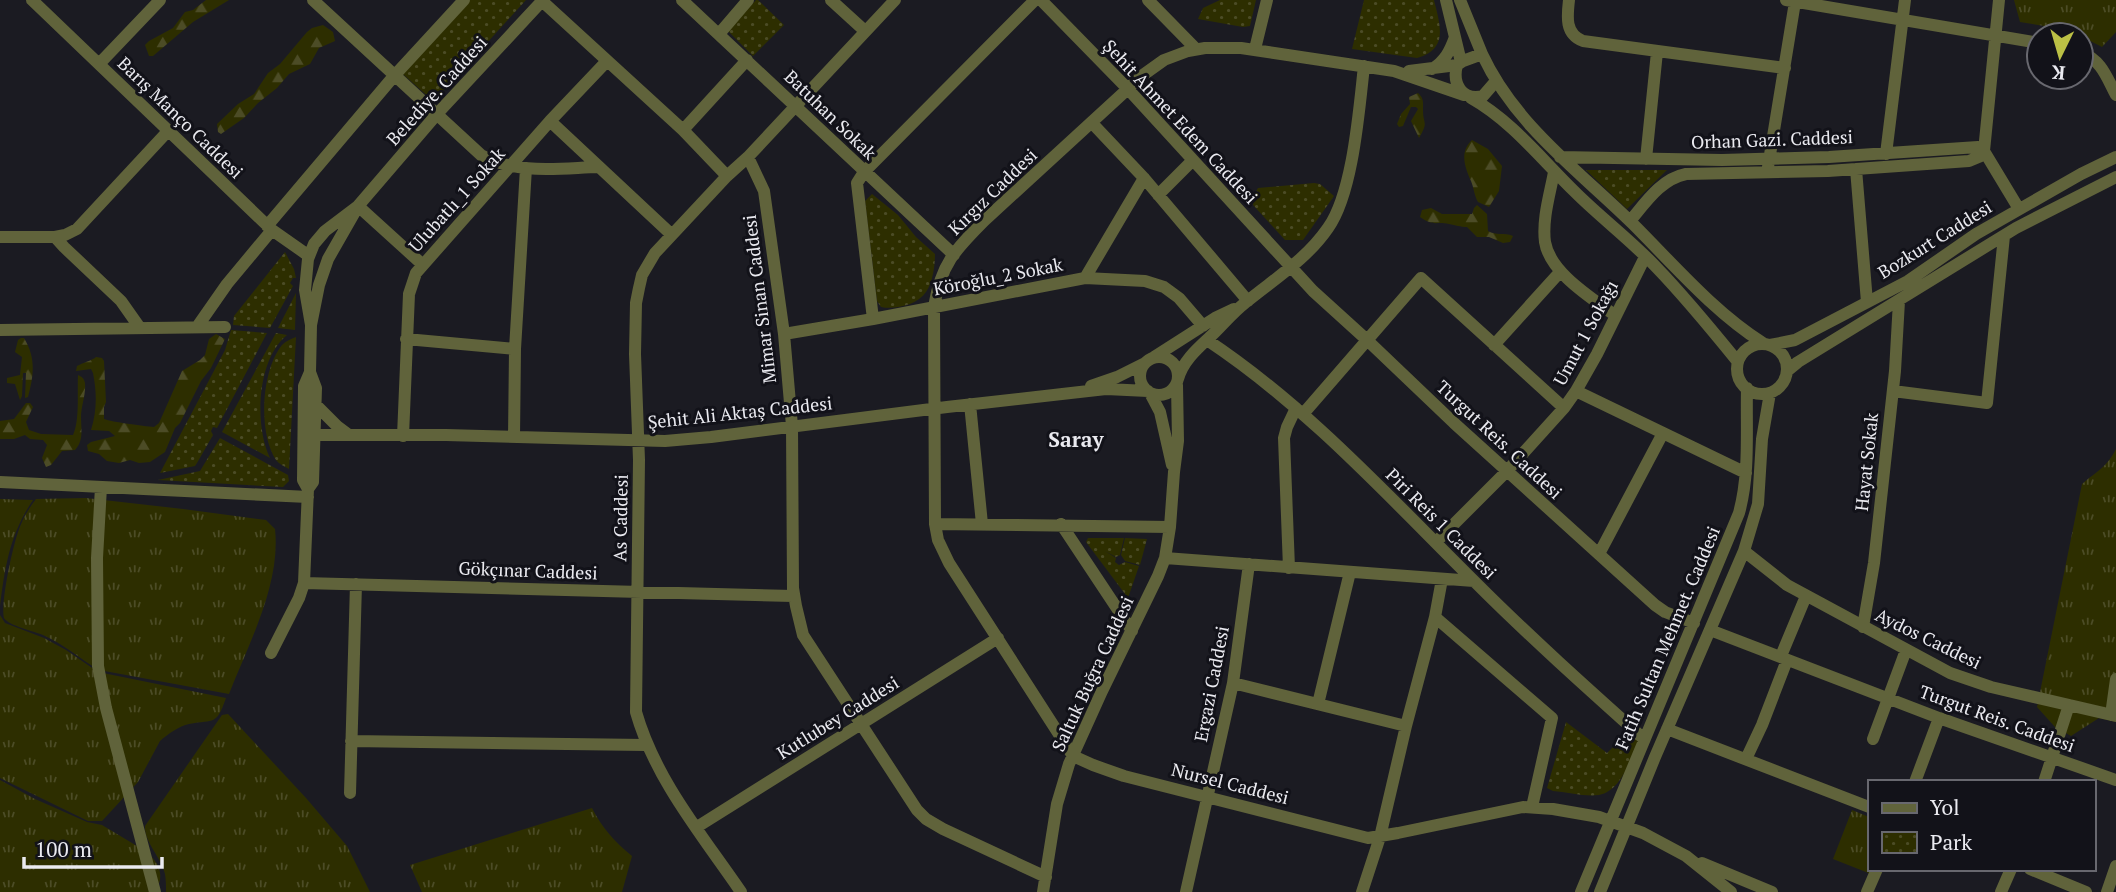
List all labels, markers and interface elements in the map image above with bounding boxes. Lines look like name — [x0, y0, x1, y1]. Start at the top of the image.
north arrow — [2025, 21, 2095, 91]
street label: Belediye. Caddesi — [381, 30, 492, 150]
street label: Şehit Ahmet Edem Caddesi — [1098, 34, 1263, 209]
street label: Barış Manço Caddesi — [113, 51, 249, 183]
text: K — [2050, 60, 2066, 86]
street label: Batuhan Sokak — [779, 64, 882, 165]
street label: Orhan Gazi. Caddesi — [1690, 124, 1853, 154]
street label: Ulubatlı_1 Sokak — [403, 141, 510, 257]
street label: Kırgız Caddesi — [943, 143, 1042, 240]
street label: Bozkurt Caddesi — [1873, 195, 1996, 284]
street label: Mimar Sinan Caddesi — [737, 213, 781, 385]
street label: Köroğlu_2 Sokak — [931, 252, 1065, 300]
street label: Umut 1 Sokağı — [1547, 276, 1623, 389]
street label: Turgut Reis. Caddesi — [1432, 375, 1568, 504]
street label: Şehit Ali Aktaş Caddesi — [646, 390, 833, 434]
street label: Hayat Sokak — [1849, 411, 1883, 512]
district label: Saray — [1048, 425, 1105, 453]
street label: Piri Reis 1 Caddesi — [1381, 463, 1502, 584]
street label: As Caddesi — [607, 474, 633, 562]
street label: Fatih Sultan Mehmet. Caddesi — [1609, 522, 1725, 753]
street label: Gökçınar Caddesi — [458, 556, 598, 584]
street label: Saltuk Buğra Caddesi — [1046, 592, 1139, 755]
street label: Aydos Caddesi — [1871, 602, 1985, 674]
street label: Ergazi Caddesi — [1188, 624, 1234, 744]
street label: Kutlubey Caddesi — [772, 670, 903, 764]
street label: Turgut Reis. Caddesi — [1916, 679, 2078, 757]
street label: Nursel Caddesi — [1169, 757, 1291, 809]
legend — [1868, 780, 2095, 871]
text: Yol — [1930, 793, 1960, 821]
scale bar — [24, 826, 163, 870]
text: Park — [1930, 828, 1972, 856]
text: 100 m — [35, 835, 92, 863]

